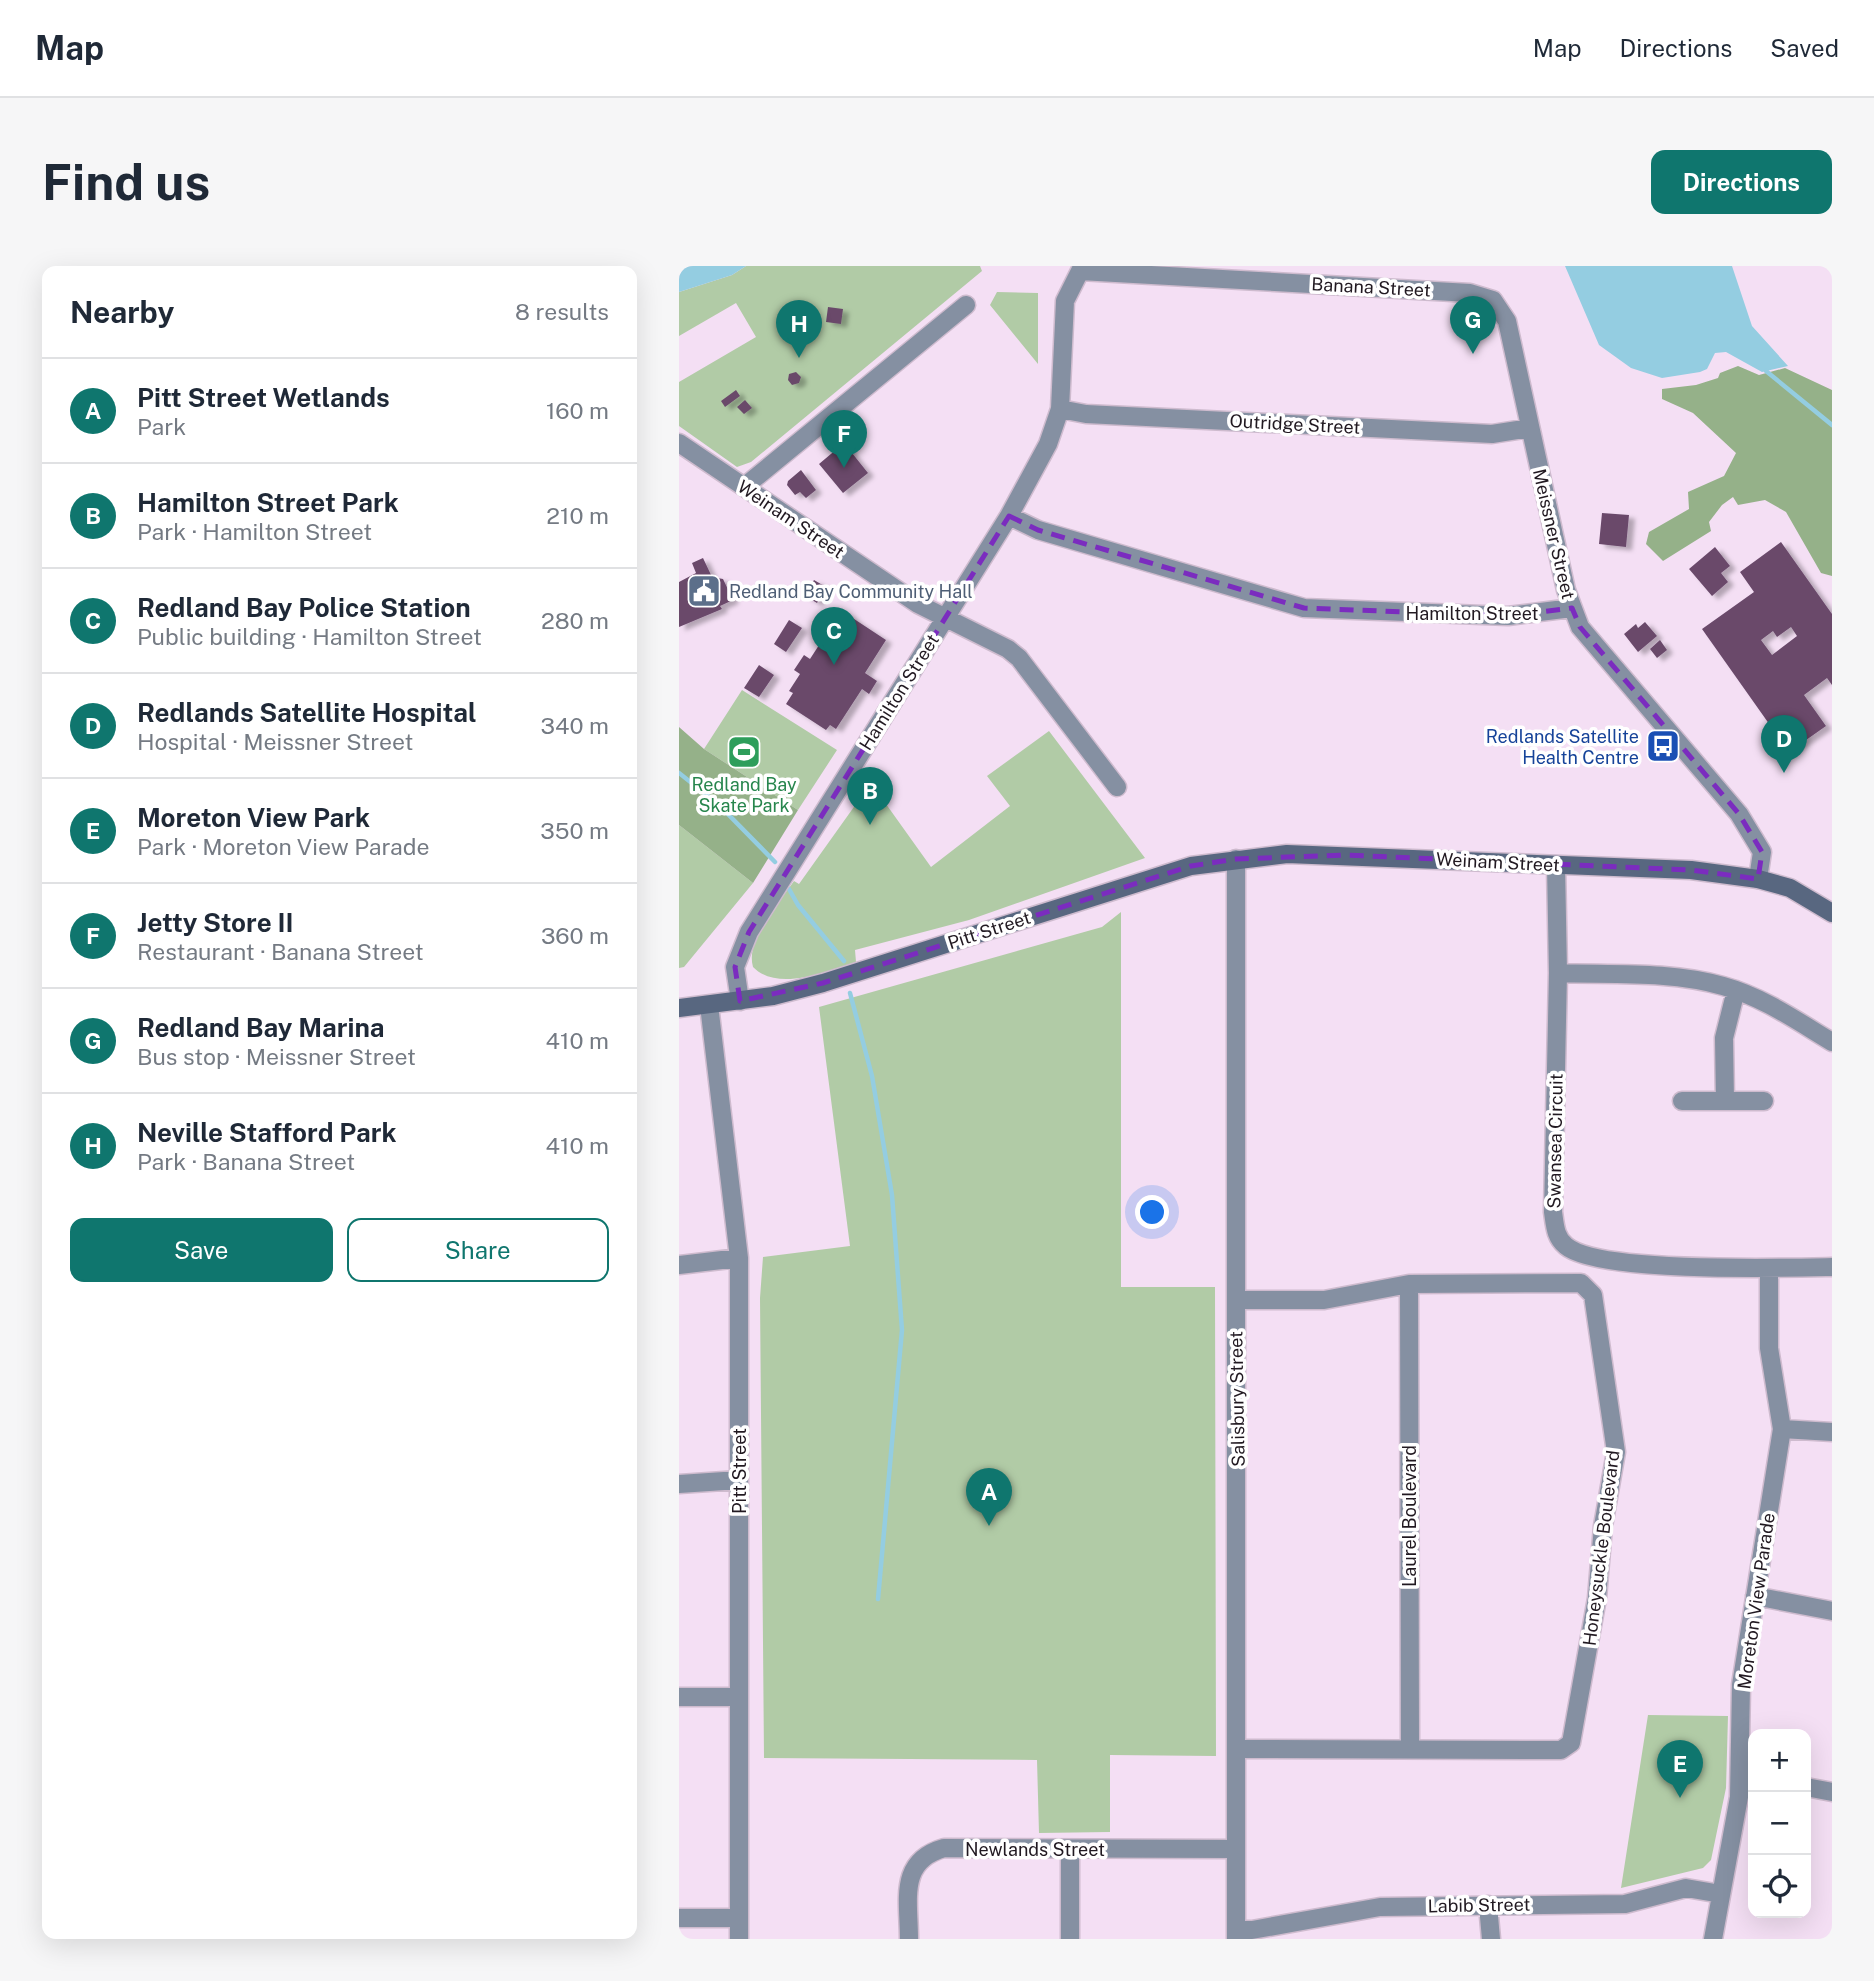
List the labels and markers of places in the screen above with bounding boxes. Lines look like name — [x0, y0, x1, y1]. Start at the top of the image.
pin: G — [1450, 296, 1496, 354]
pin: H — [776, 300, 822, 358]
pin: F — [821, 410, 867, 468]
public building icon: Redland Bay Community Hall — [685, 572, 723, 610]
place label: Redland Bay Community Hall — [729, 581, 973, 602]
pin: C — [811, 607, 857, 665]
pin: D — [1761, 715, 1807, 773]
place label: Redlands Satellite Health Centre — [1486, 726, 1639, 768]
bus stop icon: Redlands Satellite Health Centre — [1644, 727, 1682, 765]
sports icon: Redland Bay Skate Park — [725, 733, 763, 771]
pin: B — [847, 767, 893, 825]
place label: Redland Bay Skate Park — [691, 774, 797, 816]
pin: A — [966, 1468, 1012, 1526]
pin: E — [1657, 1740, 1703, 1798]

